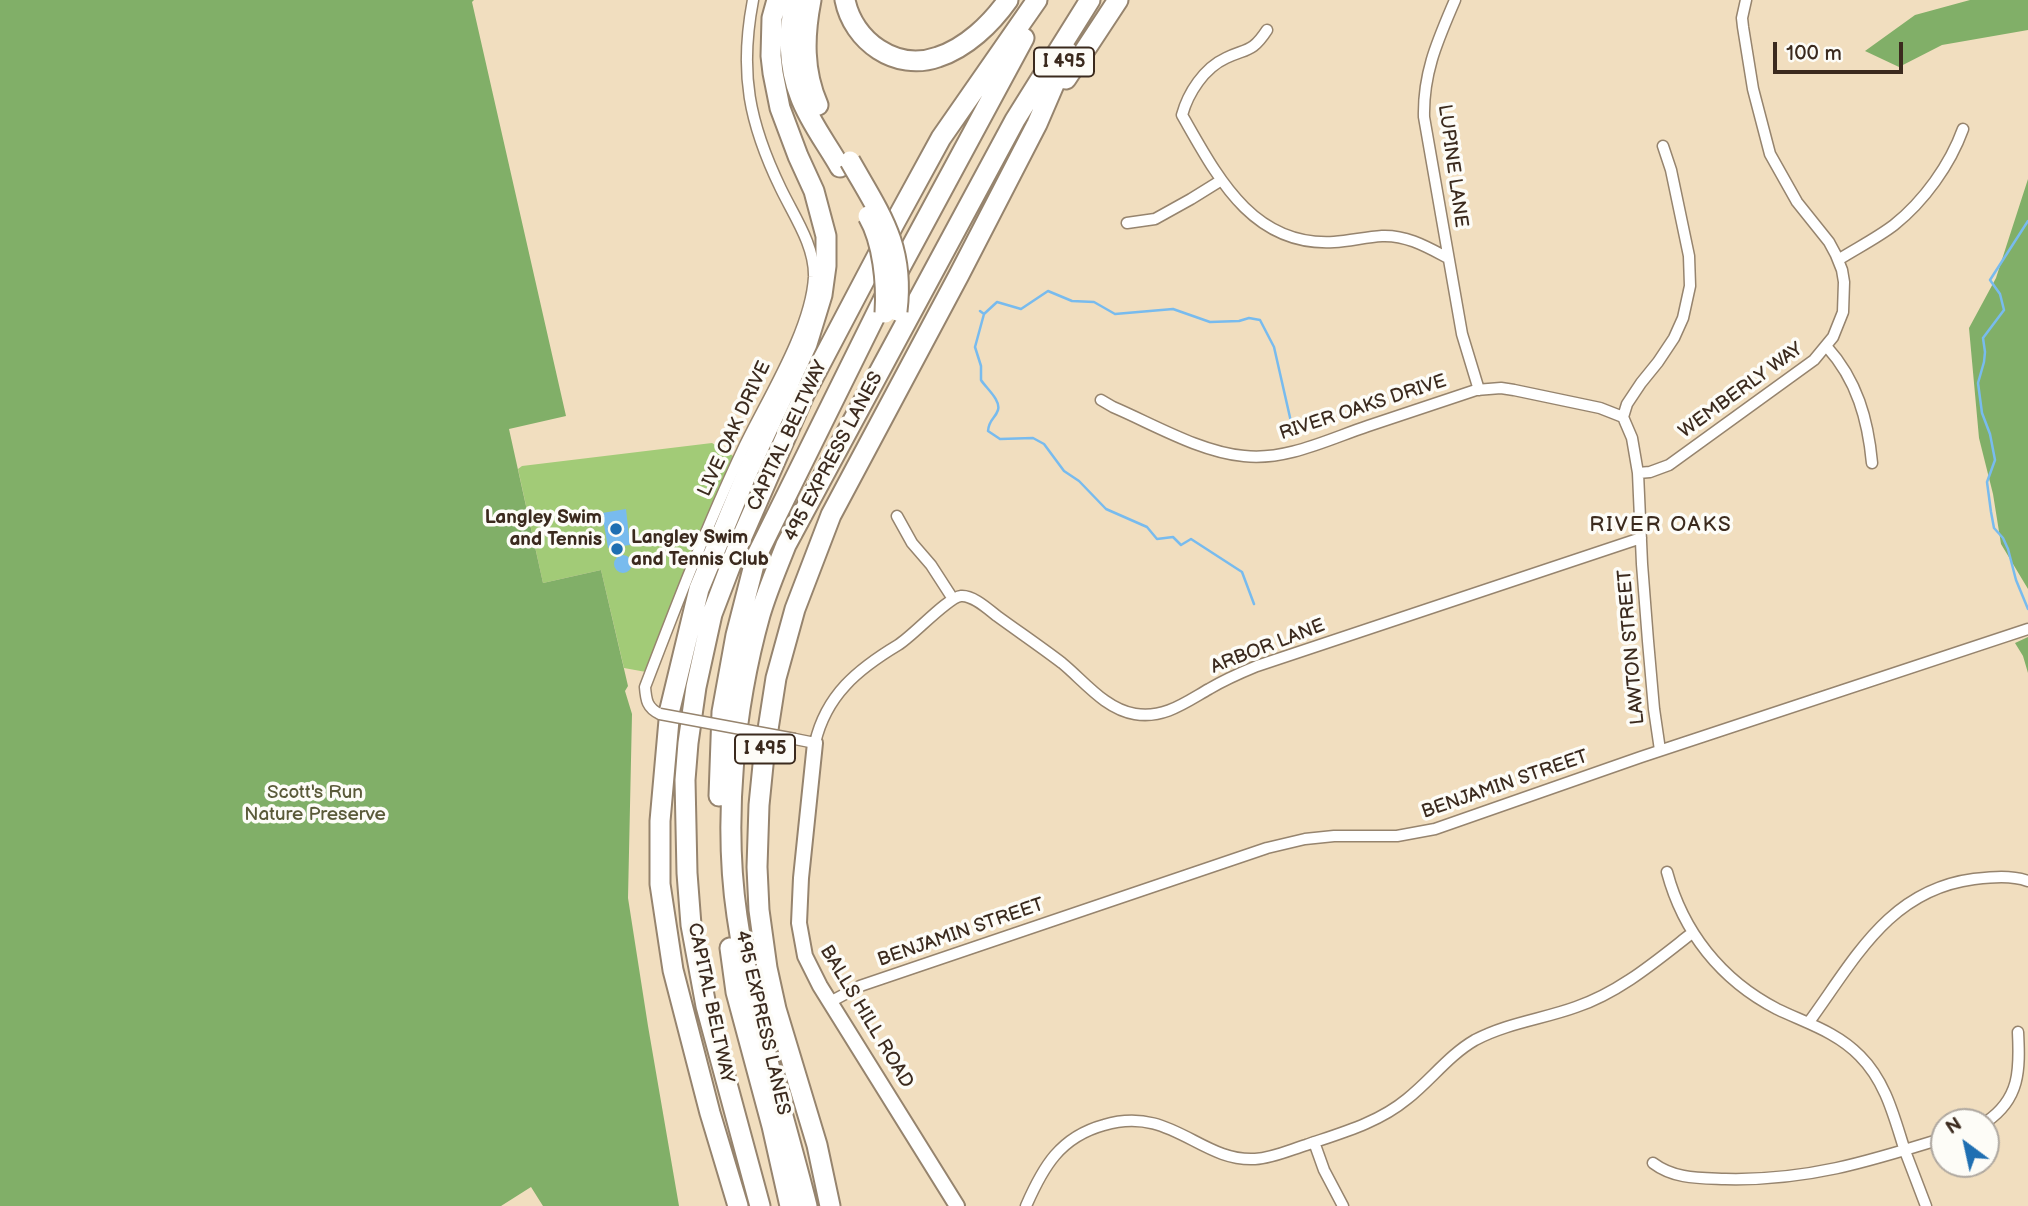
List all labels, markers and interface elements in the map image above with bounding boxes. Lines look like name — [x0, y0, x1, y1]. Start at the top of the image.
scale bar — [1776, 28, 1906, 72]
text: 100 m — [1786, 41, 1842, 66]
road number: I 495 — [1034, 48, 1094, 76]
street label: LUPINE LANE — [1432, 103, 1472, 229]
street label: WEMBERLY WAY — [1675, 338, 1807, 444]
street label: CAPITAL BELTWAY — [743, 357, 833, 515]
street label: LIVE OAK DRIVE — [694, 358, 776, 500]
street label: 495 EXPRESS LANES — [780, 368, 888, 546]
street label: RIVER OAKS DRIVE — [1277, 370, 1449, 446]
place label: Langley Swim and Tennis — [485, 507, 602, 551]
district label: RIVER OAKS — [1591, 513, 1731, 539]
marker: Langley Swim and Tennis — [608, 521, 624, 537]
place label: Langley Swim and Tennis Club — [631, 527, 769, 571]
marker: Langley Swim and Tennis Club — [609, 541, 625, 557]
street label: LAWTON STREET — [1614, 569, 1650, 725]
street label: ARBOR LANE — [1208, 615, 1328, 679]
road number: I 495 — [735, 734, 795, 764]
street label: BENJAMIN STREET — [1419, 746, 1591, 824]
park label: Scott's Run Nature Preserve — [244, 782, 386, 826]
street label: BENJAMIN STREET — [875, 894, 1047, 972]
street label: CAPITAL BELTWAY — [682, 921, 738, 1085]
street label: 495 EXPRESS LANES — [730, 928, 794, 1118]
street label: BALLS HILL ROAD — [814, 941, 918, 1093]
north arrow — [1930, 1108, 2000, 1178]
text: N — [1942, 1113, 1967, 1140]

